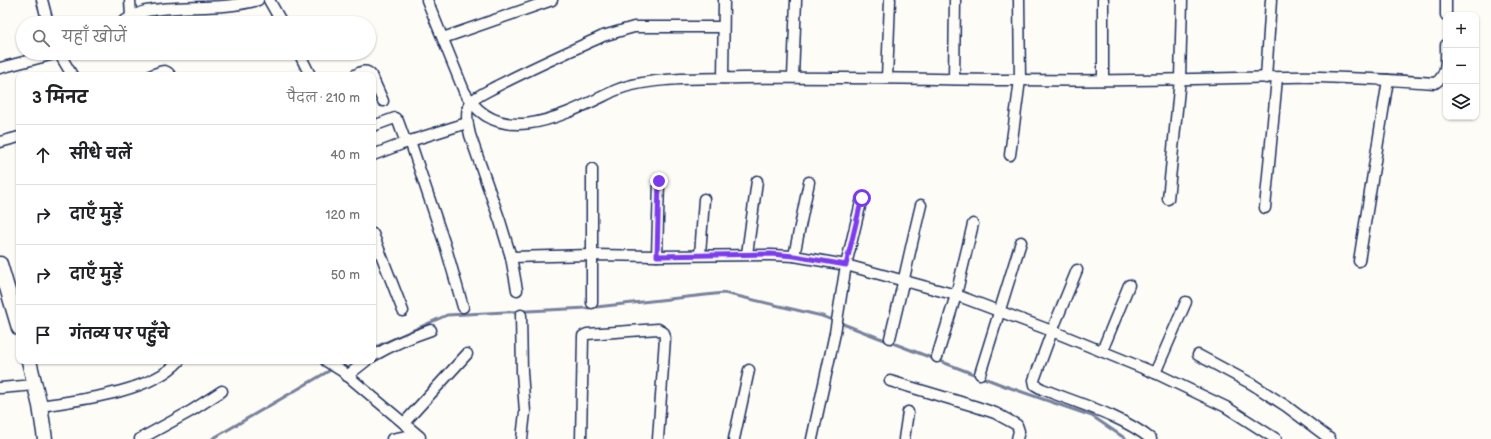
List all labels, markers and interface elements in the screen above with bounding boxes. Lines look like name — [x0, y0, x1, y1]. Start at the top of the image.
map controls — [1443, 12, 1479, 120]
button: + — [1443, 12, 1479, 48]
search box — [16, 16, 376, 60]
icon: search — [30, 27, 52, 49]
text: यहाँ खोजें — [62, 28, 127, 47]
button: − — [1443, 48, 1479, 84]
button: layers — [1443, 84, 1479, 120]
text: 3 मिनट — [32, 88, 88, 108]
text: पैदल · 210 m — [287, 90, 360, 106]
icon: ahead — [32, 144, 54, 166]
text: सीधे चलें — [70, 145, 132, 164]
text: 40 m — [330, 147, 360, 163]
route end — [650, 172, 668, 190]
route start — [853, 189, 871, 207]
icon: right — [32, 204, 54, 226]
text: दाएँ मुड़ें — [70, 205, 122, 224]
text: 120 m — [325, 207, 360, 223]
icon: right — [32, 264, 54, 286]
text: दाएँ मुड़ें — [70, 265, 122, 284]
text: 50 m — [331, 267, 360, 283]
icon: arrive — [32, 324, 54, 346]
text: गंतव्य पर पहुँचे — [70, 325, 169, 344]

